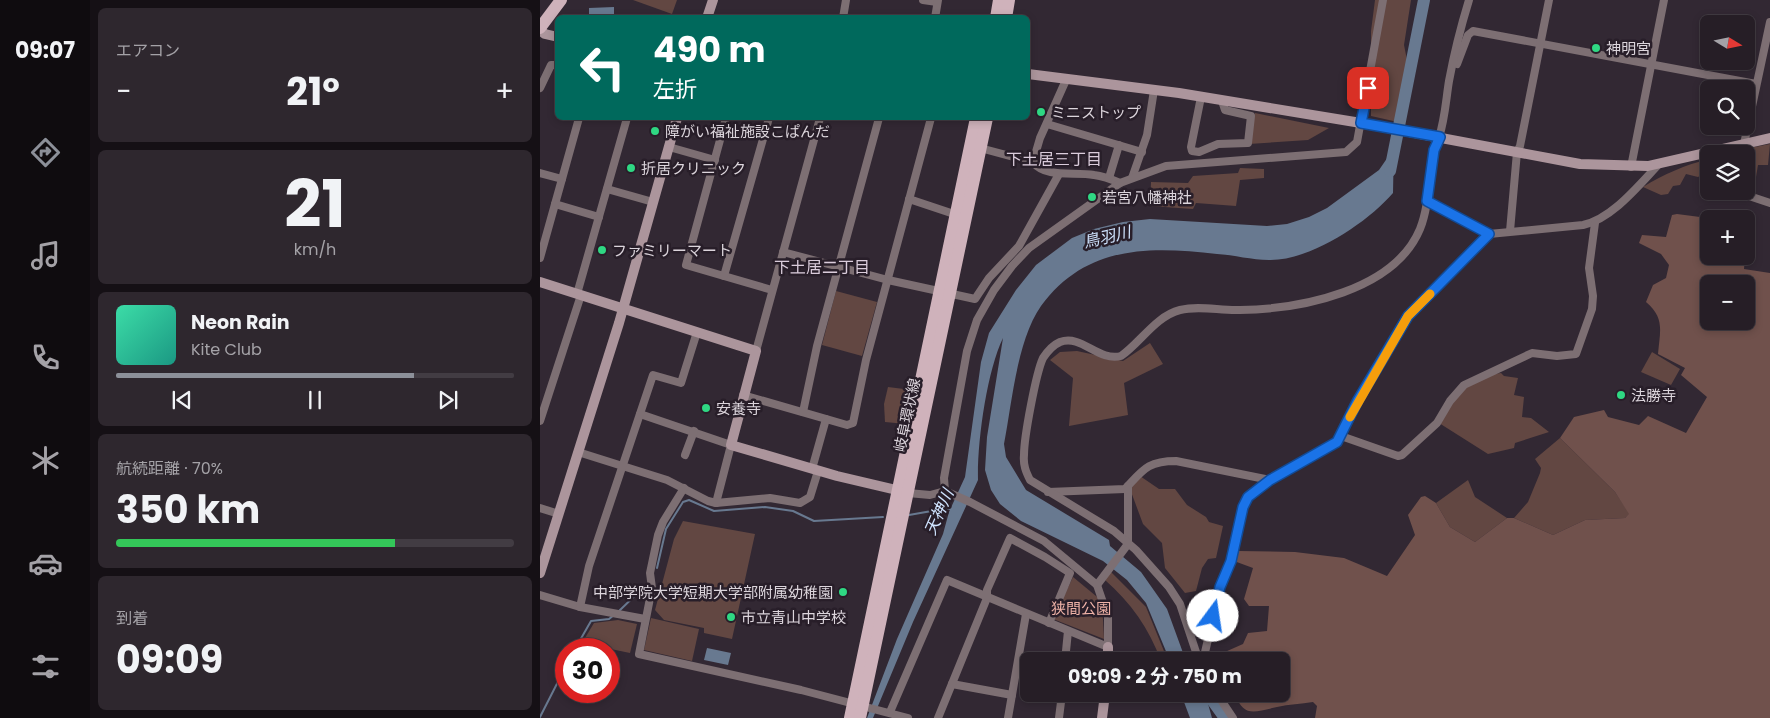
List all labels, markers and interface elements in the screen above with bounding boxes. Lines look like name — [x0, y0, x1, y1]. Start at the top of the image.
north arrow — [1700, 15, 1755, 70]
map controls — [1700, 15, 1755, 330]
text: 490 m — [653, 25, 766, 74]
text: 09:07 — [15, 35, 75, 66]
icon: left — [570, 35, 635, 100]
place label: 神明宮 — [1606, 38, 1651, 59]
text: エアコン — [116, 39, 180, 62]
marker: 神明宮 — [1590, 42, 1602, 54]
text: 21° — [286, 65, 340, 118]
pin — [1347, 67, 1389, 109]
text: − — [116, 72, 131, 111]
text: + — [495, 72, 514, 111]
text: 左折 — [653, 74, 697, 105]
icon: arrive — [1354, 74, 1382, 102]
button: search — [1700, 80, 1755, 135]
place label: ミニストップ — [1051, 102, 1141, 123]
marker: ミニストップ — [1035, 106, 1047, 118]
place label: 障がい福祉施設こぱんだ — [665, 121, 830, 142]
marker: 障がい福祉施設こぱんだ — [649, 125, 661, 137]
icon: directions — [28, 135, 63, 170]
button: layers — [1700, 145, 1755, 200]
district label: 下土居三丁目 — [1006, 148, 1102, 171]
place label: 折居クリニック — [641, 158, 746, 179]
text: 21 — [284, 159, 346, 250]
marker: 折居クリニック — [625, 162, 637, 174]
place label: 若宮八幡神社 — [1102, 187, 1192, 208]
marker: 若宮八幡神社 — [1086, 191, 1098, 203]
button: + — [1700, 210, 1755, 265]
water label: 鳥羽川 — [1081, 220, 1135, 254]
icon: music — [28, 238, 63, 273]
text: km/h — [294, 238, 336, 261]
place label: ファミリーマート — [612, 240, 732, 261]
marker: ファミリーマート — [596, 244, 608, 256]
district label: 下土居二丁目 — [774, 256, 870, 279]
button: − — [1700, 275, 1755, 330]
text: Neon Rain — [191, 309, 290, 336]
text: Kite Club — [191, 338, 262, 361]
icon: phone — [28, 340, 63, 375]
street label: 岐阜環状線 — [889, 376, 925, 454]
place label: 法勝寺 — [1631, 385, 1676, 406]
icon: previous — [168, 386, 196, 414]
icon: pause — [301, 386, 329, 414]
icon: next — [434, 386, 462, 414]
marker: 法勝寺 — [1615, 389, 1627, 401]
place label: 安養寺 — [716, 398, 761, 419]
marker: 安養寺 — [700, 402, 712, 414]
icon: climate — [28, 443, 63, 478]
text: 航続距離 · 70% — [116, 457, 223, 480]
text: 350 km — [116, 483, 260, 536]
water label: 天神川 — [919, 484, 960, 539]
icon: car — [28, 546, 63, 581]
place label: 中部学院大学短期大学部附属幼稚園 — [593, 582, 833, 603]
marker: 中部学院大学短期大学部附属幼稚園 — [837, 586, 849, 598]
position arrow — [1186, 589, 1238, 641]
park label: 狭間公園 — [1051, 598, 1111, 619]
text: 到着 — [116, 607, 148, 630]
place label: 市立青山中学校 — [741, 607, 846, 628]
marker: 市立青山中学校 — [725, 611, 737, 623]
text: 09:09 — [116, 633, 223, 686]
speed limit sign: 30 — [555, 638, 620, 703]
icon: filters — [28, 649, 63, 684]
text: 09:09 · 2 分 · 750 m — [1068, 663, 1242, 690]

